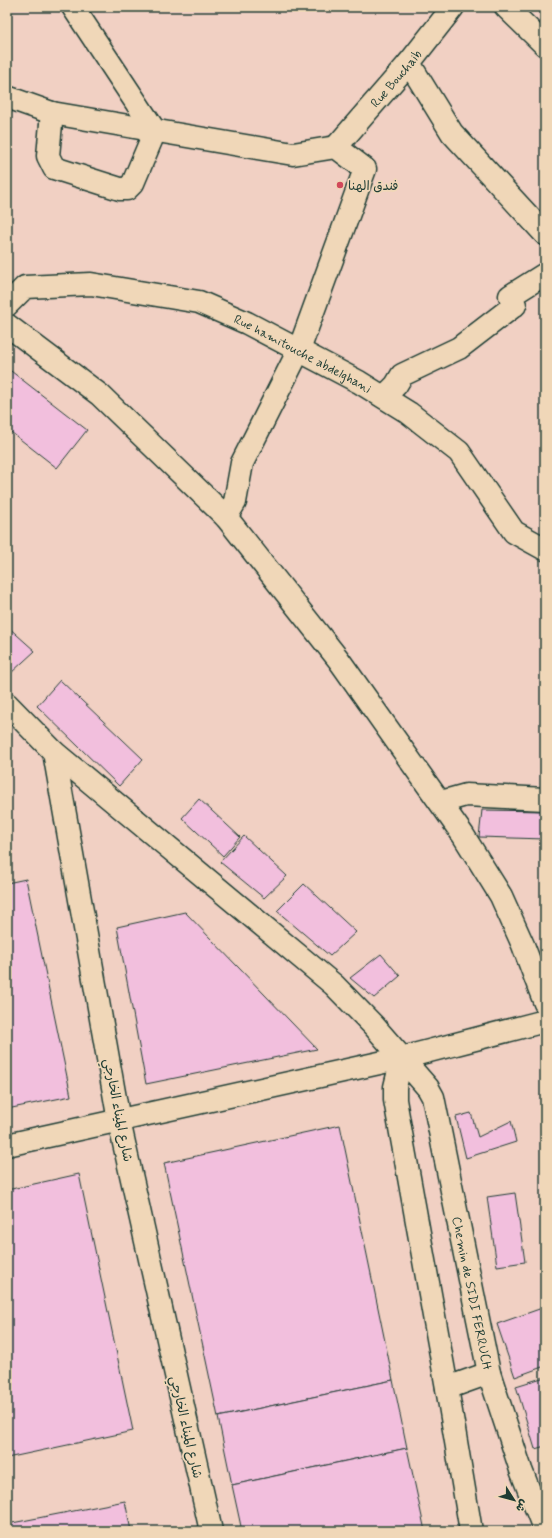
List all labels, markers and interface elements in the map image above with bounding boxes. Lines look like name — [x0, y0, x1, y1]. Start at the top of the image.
street label: Rue Bouchaib — [367, 47, 426, 112]
place label: فندق الهنا — [348, 178, 398, 195]
marker: فندق الهنا — [335, 180, 345, 190]
street label: Rue hamitouche abdelghani — [231, 311, 374, 398]
street label: شارع الميناء الخارجي — [97, 1057, 136, 1164]
street label: Chemin de SIDI FERRUCH — [447, 1215, 495, 1372]
street label: شارع الميناء الخارجي — [164, 1374, 206, 1481]
north arrow — [494, 1480, 534, 1520]
text: ش — [512, 1496, 531, 1514]

